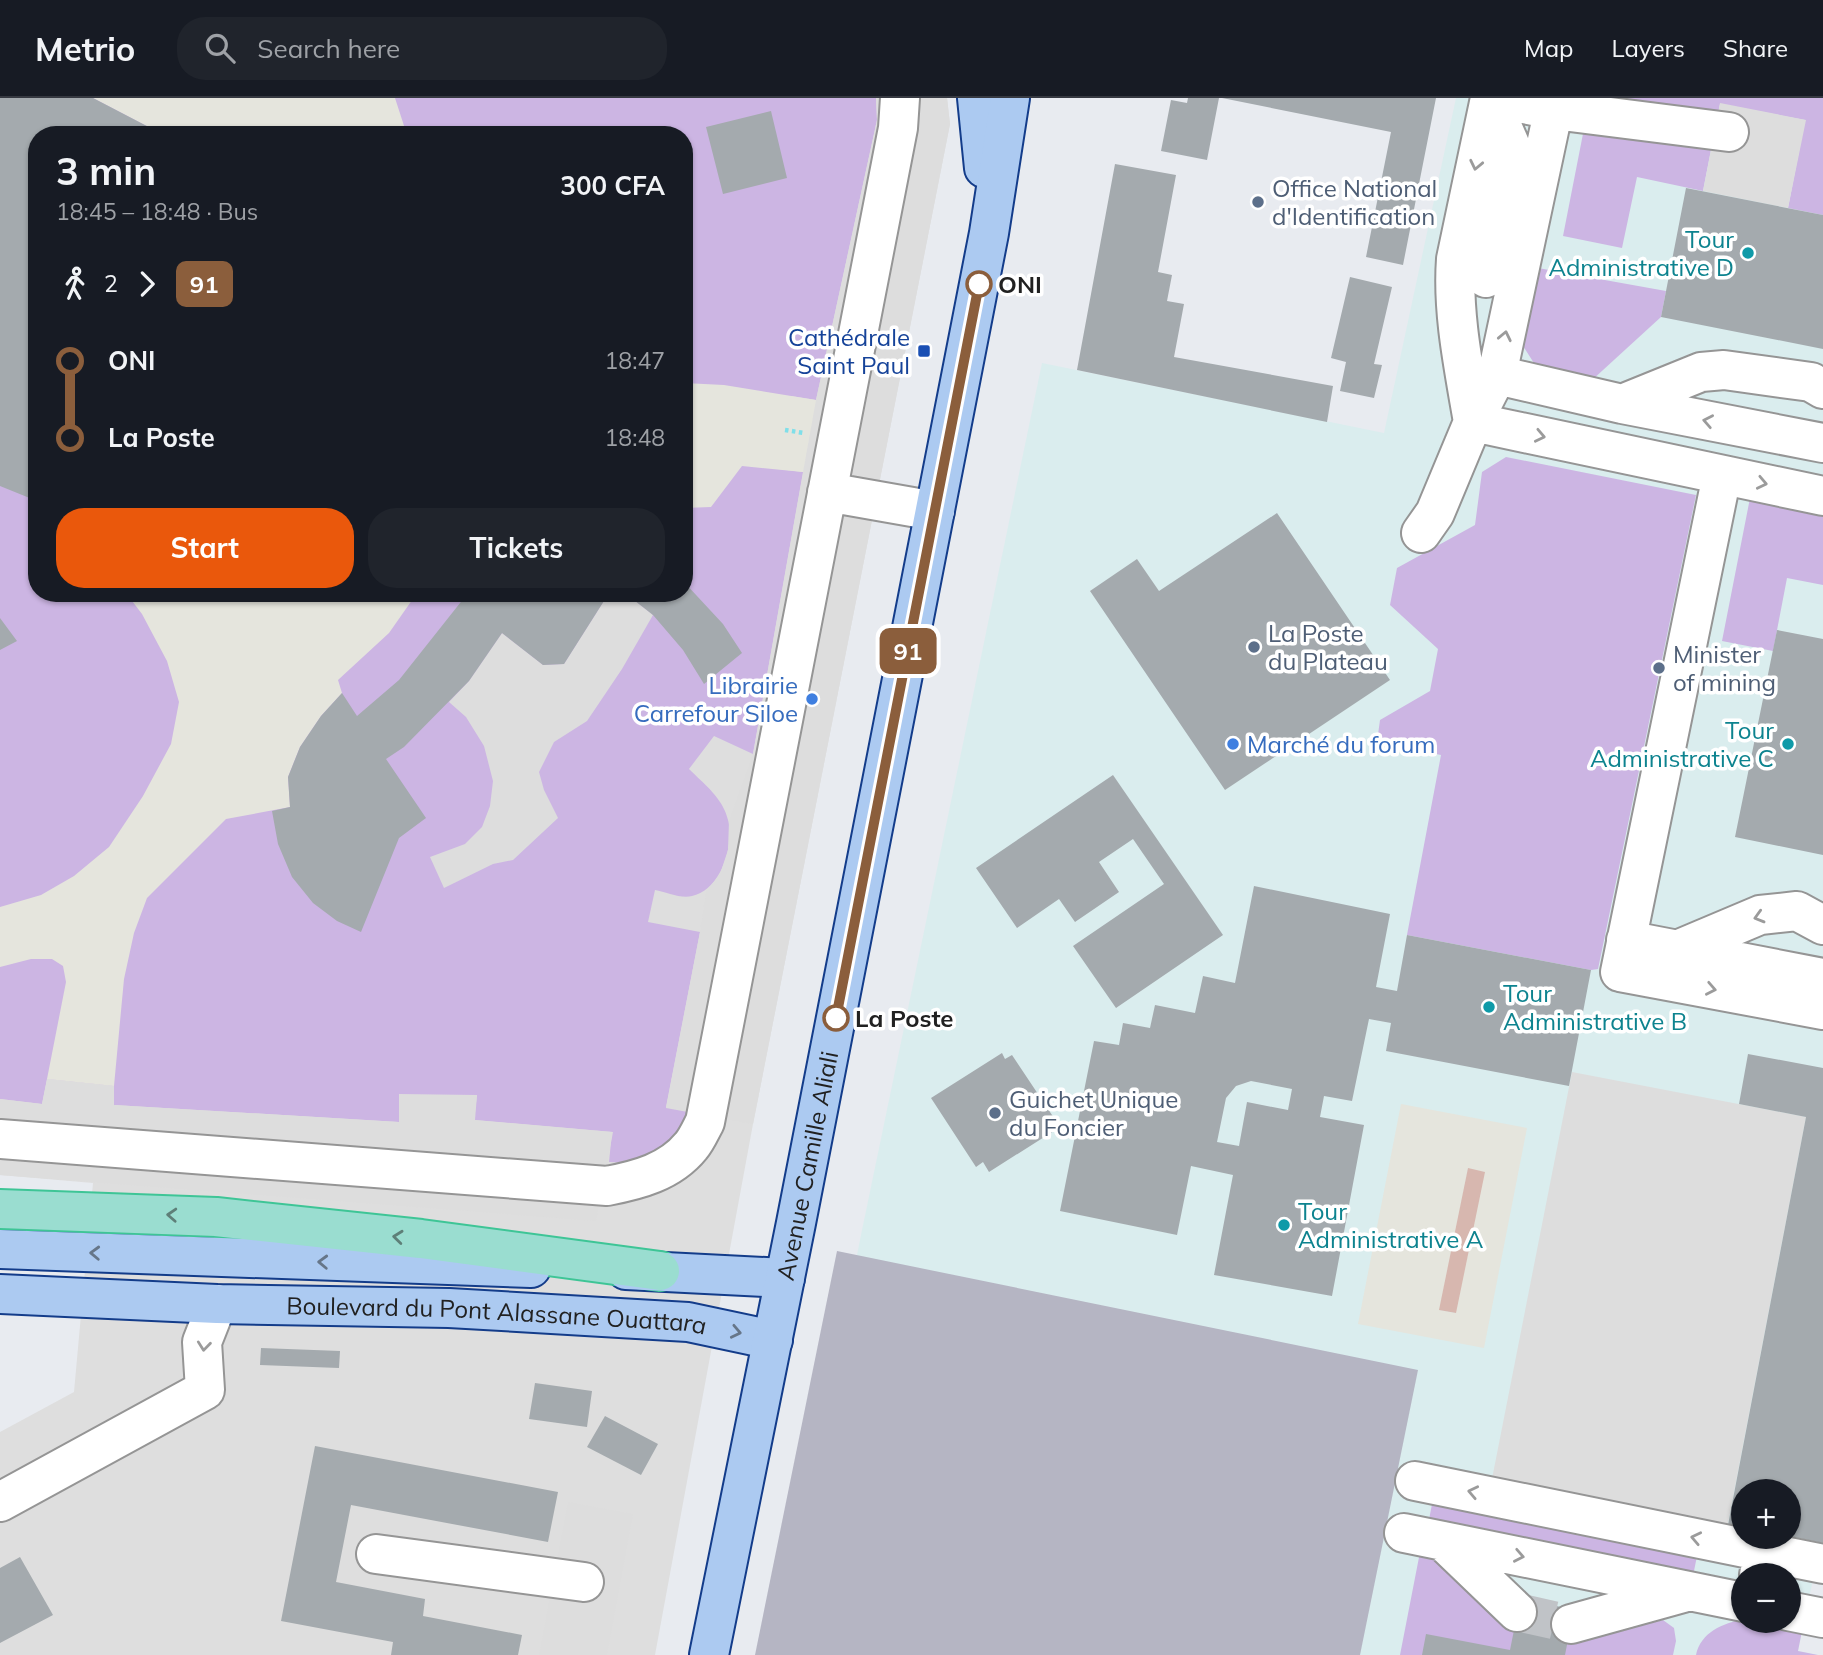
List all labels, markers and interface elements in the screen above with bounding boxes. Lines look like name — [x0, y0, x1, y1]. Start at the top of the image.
search box — [177, 17, 667, 80]
text: Metrio — [35, 28, 135, 69]
icon: search — [201, 29, 239, 67]
text: Search here — [257, 32, 400, 65]
text: Map — [1524, 33, 1573, 63]
text: Layers — [1611, 33, 1685, 63]
text: Share — [1723, 33, 1788, 63]
text: 3 min — [56, 147, 156, 195]
one-way arrow — [1469, 159, 1484, 171]
text: 300 CFA — [560, 169, 665, 202]
place label: Office National d'Identification — [1272, 173, 1437, 231]
marker: Office National d'Identification — [1250, 194, 1266, 210]
text: 18:45 – 18:48 · Bus — [56, 197, 258, 226]
place label: Tour Administrative D — [1548, 224, 1734, 282]
marker: Tour Administrative D — [1740, 245, 1756, 261]
icon: walk — [56, 265, 94, 303]
icon: forward — [128, 265, 166, 303]
text: 2 — [104, 269, 118, 298]
text: 91 — [190, 269, 219, 299]
place label: ONI — [998, 269, 1042, 299]
marker: ONI — [966, 271, 992, 297]
place label: Cathédrale Saint Paul — [788, 322, 910, 380]
one-way arrow — [1497, 330, 1512, 342]
marker: Cathédrale Saint Paul — [916, 343, 932, 359]
text: ONI — [108, 344, 155, 377]
text: 18:47 — [605, 346, 665, 375]
one-way arrow — [1702, 414, 1714, 429]
text: La Poste — [108, 421, 215, 454]
text: 18:48 — [605, 423, 665, 452]
one-way arrow — [1534, 428, 1546, 443]
one-way arrow — [1756, 475, 1768, 490]
button: Start — [56, 508, 354, 588]
button: Tickets — [368, 508, 665, 588]
place label: La Poste du Plateau — [1268, 618, 1388, 676]
line badge: 91 — [876, 628, 940, 674]
text: 91 — [894, 636, 922, 666]
marker: La Poste du Plateau — [1246, 639, 1262, 655]
place label: Minister of mining — [1673, 639, 1776, 697]
marker: Minister of mining — [1651, 660, 1667, 676]
place label: Librairie Carrefour Siloe — [634, 670, 798, 728]
marker: Librairie Carrefour Siloe — [804, 691, 820, 707]
place label: Tour Administrative C — [1590, 715, 1774, 773]
place label: Marché du forum — [1247, 729, 1435, 759]
marker: Marché du forum — [1225, 736, 1241, 752]
marker: Tour Administrative C — [1780, 736, 1796, 752]
one-way arrow — [1754, 909, 1766, 923]
place label: Tour Administrative B — [1503, 978, 1687, 1036]
one-way arrow — [1705, 981, 1717, 996]
marker: Tour Administrative B — [1481, 999, 1497, 1015]
place label: La Poste — [855, 1003, 954, 1033]
marker: La Poste — [823, 1005, 849, 1031]
street label: Avenue Camille Aliali — [770, 1049, 844, 1283]
place label: Guichet Unique du Foncier — [1009, 1084, 1178, 1142]
marker: Guichet Unique du Foncier — [987, 1105, 1003, 1121]
place label: Tour Administrative A — [1298, 1196, 1484, 1254]
one-way arrow — [166, 1207, 177, 1222]
marker: Tour Administrative A — [1276, 1217, 1292, 1233]
one-way arrow — [392, 1230, 403, 1245]
one-way arrow — [90, 1245, 101, 1260]
one-way arrow — [317, 1254, 328, 1269]
street label: Boulevard du Pont Alassane Ouattara — [286, 1290, 709, 1341]
one-way arrow — [730, 1324, 742, 1339]
one-way arrow — [197, 1341, 212, 1352]
map controls — [1731, 1479, 1801, 1633]
button: + — [1731, 1479, 1801, 1549]
one-way arrow — [1467, 1486, 1479, 1501]
one-way arrow — [1690, 1531, 1702, 1546]
one-way arrow — [1513, 1548, 1525, 1563]
button: − — [1731, 1563, 1801, 1633]

